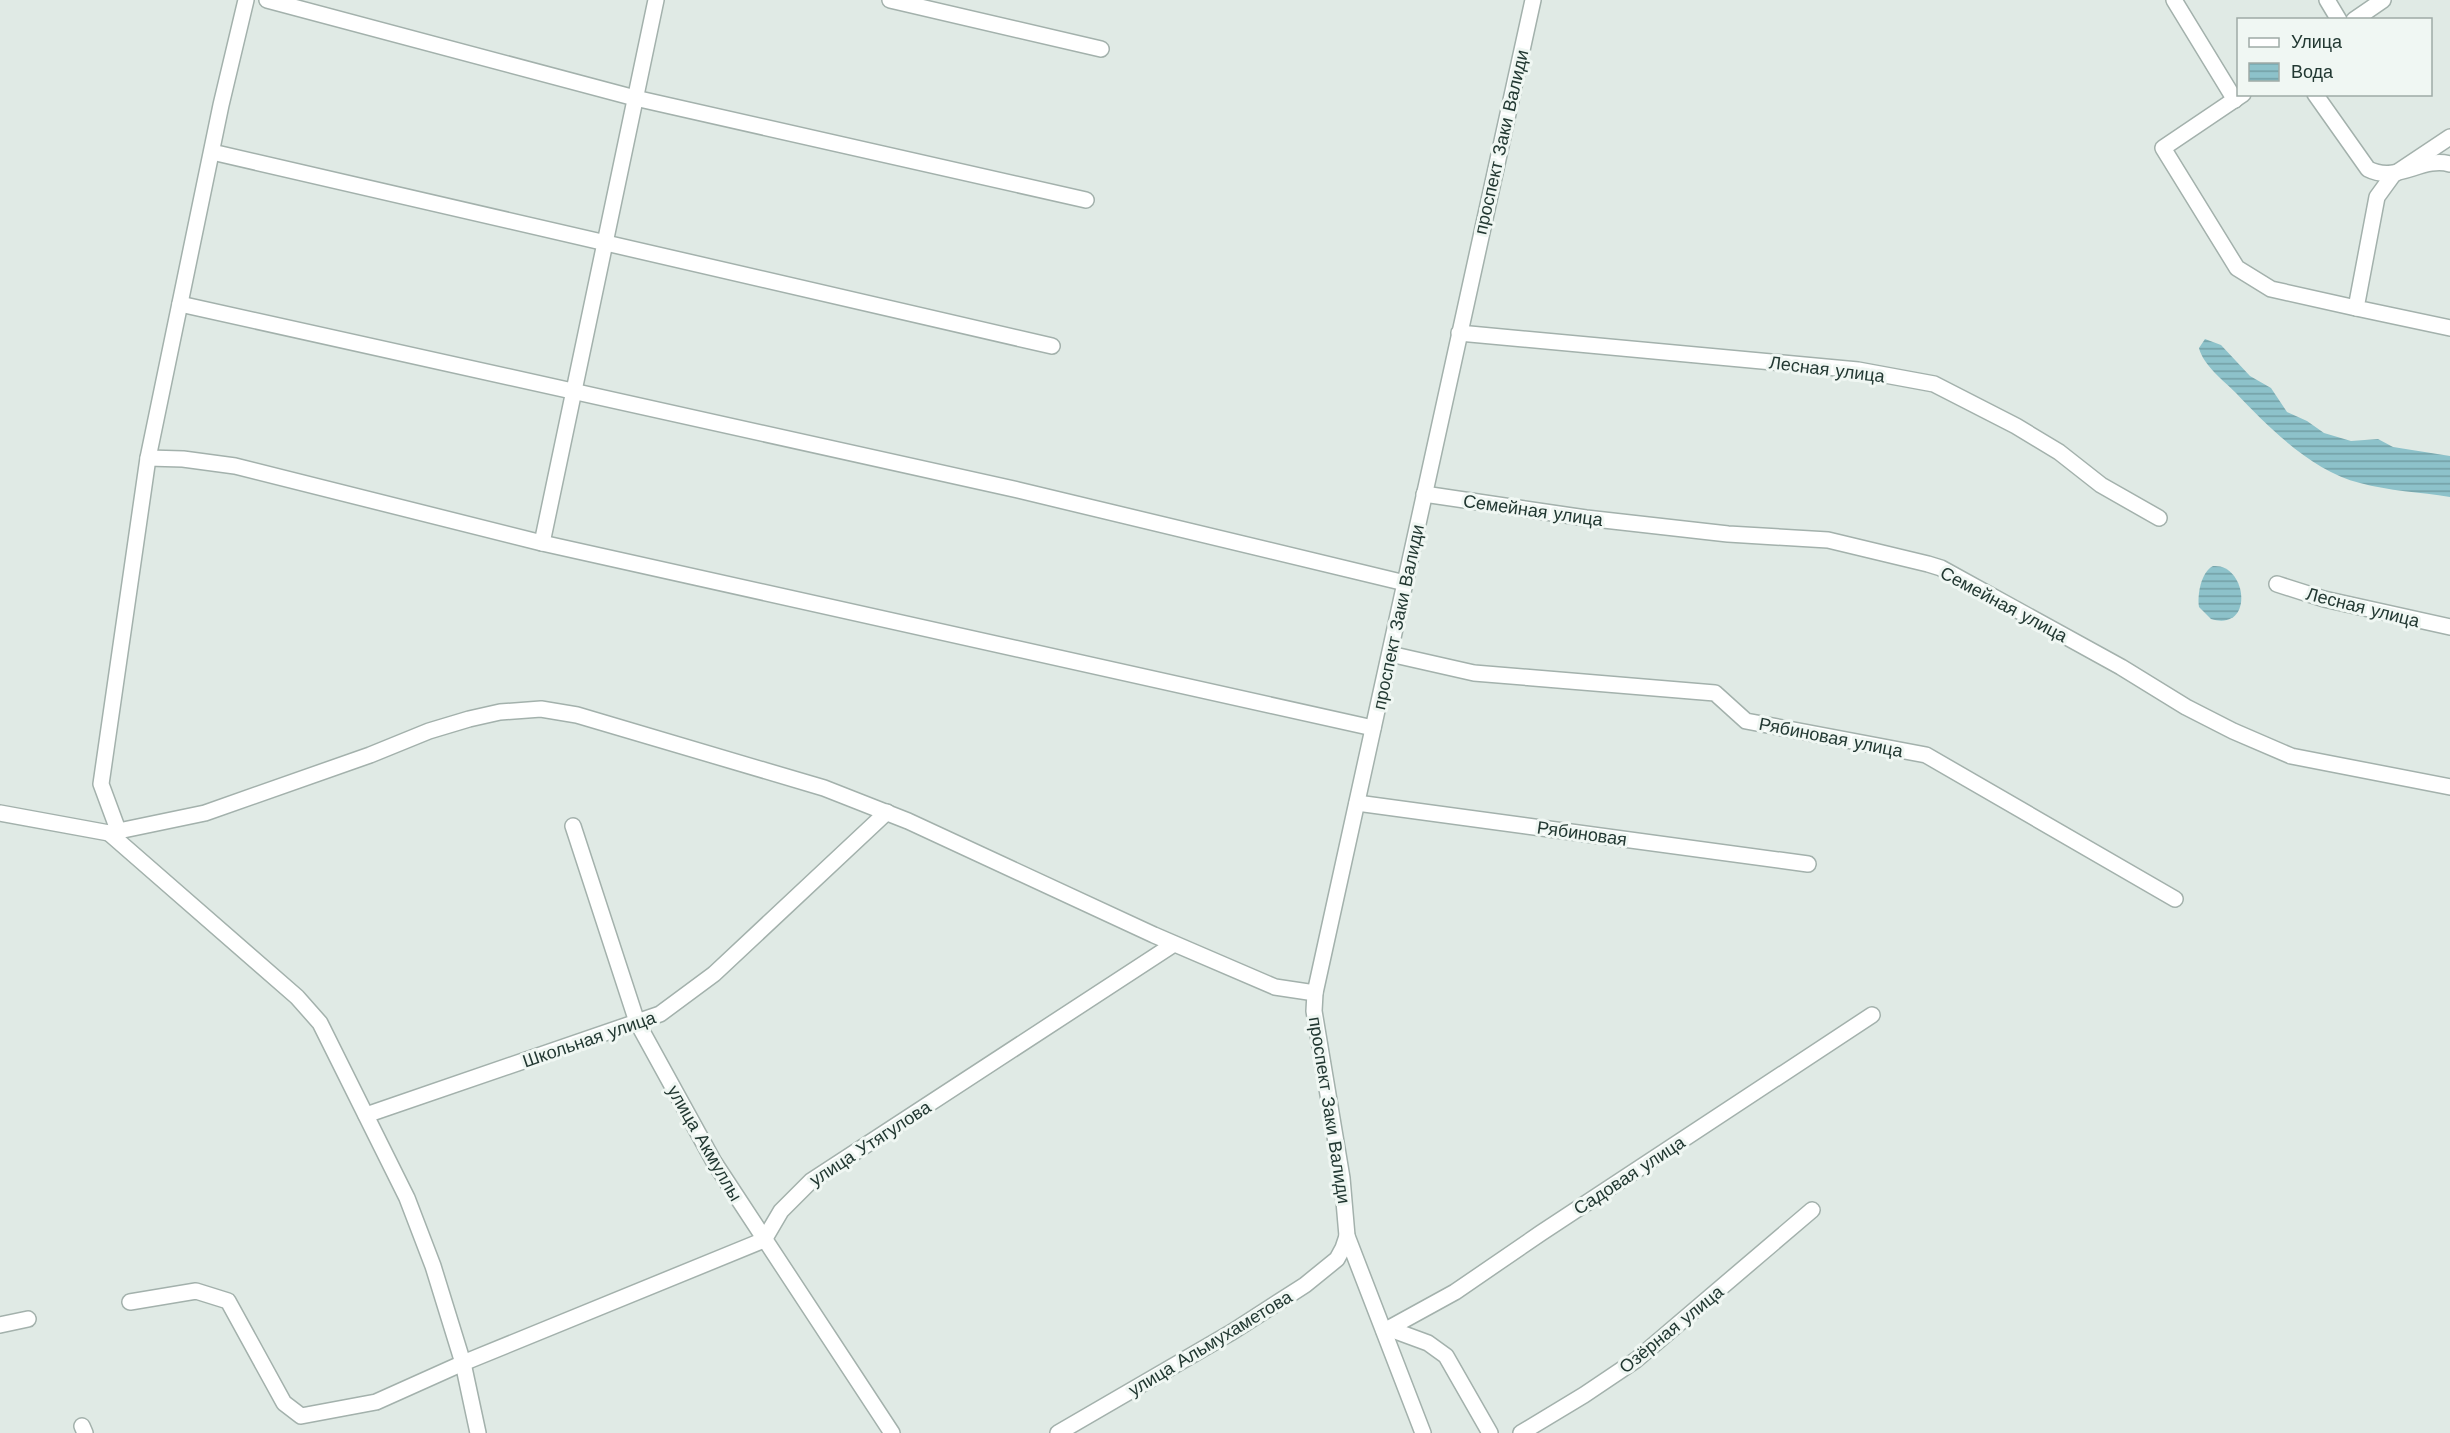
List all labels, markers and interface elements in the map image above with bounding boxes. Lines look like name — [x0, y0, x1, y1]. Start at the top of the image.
legend — [2237, 18, 2432, 96]
text: Улица — [2291, 31, 2343, 52]
street label: проспект Заки Валиди — [1470, 48, 1532, 236]
text: Вода — [2291, 61, 2334, 82]
street label: Лесная улица — [1768, 352, 1887, 387]
street label: Семейная улица — [1462, 490, 1605, 530]
street label: проспект Заки Валиди — [1368, 522, 1428, 712]
street label: Семейная улица — [1937, 562, 2072, 647]
street label: Лесная улица — [2304, 583, 2423, 631]
street label: Рябиновая улица — [1757, 713, 1906, 761]
street label: Рябиновая — [1536, 816, 1628, 850]
street label: Школьная улица — [520, 1006, 659, 1072]
street label: проспект Заки Валиди — [1305, 1015, 1355, 1205]
street label: улица Акмуллы — [663, 1081, 747, 1205]
street label: улица Утягулова — [805, 1095, 935, 1190]
street label: Садовая улица — [1569, 1131, 1689, 1219]
street label: Озёрная улица — [1615, 1280, 1728, 1377]
street label: улица Альмухаметова — [1124, 1285, 1296, 1400]

